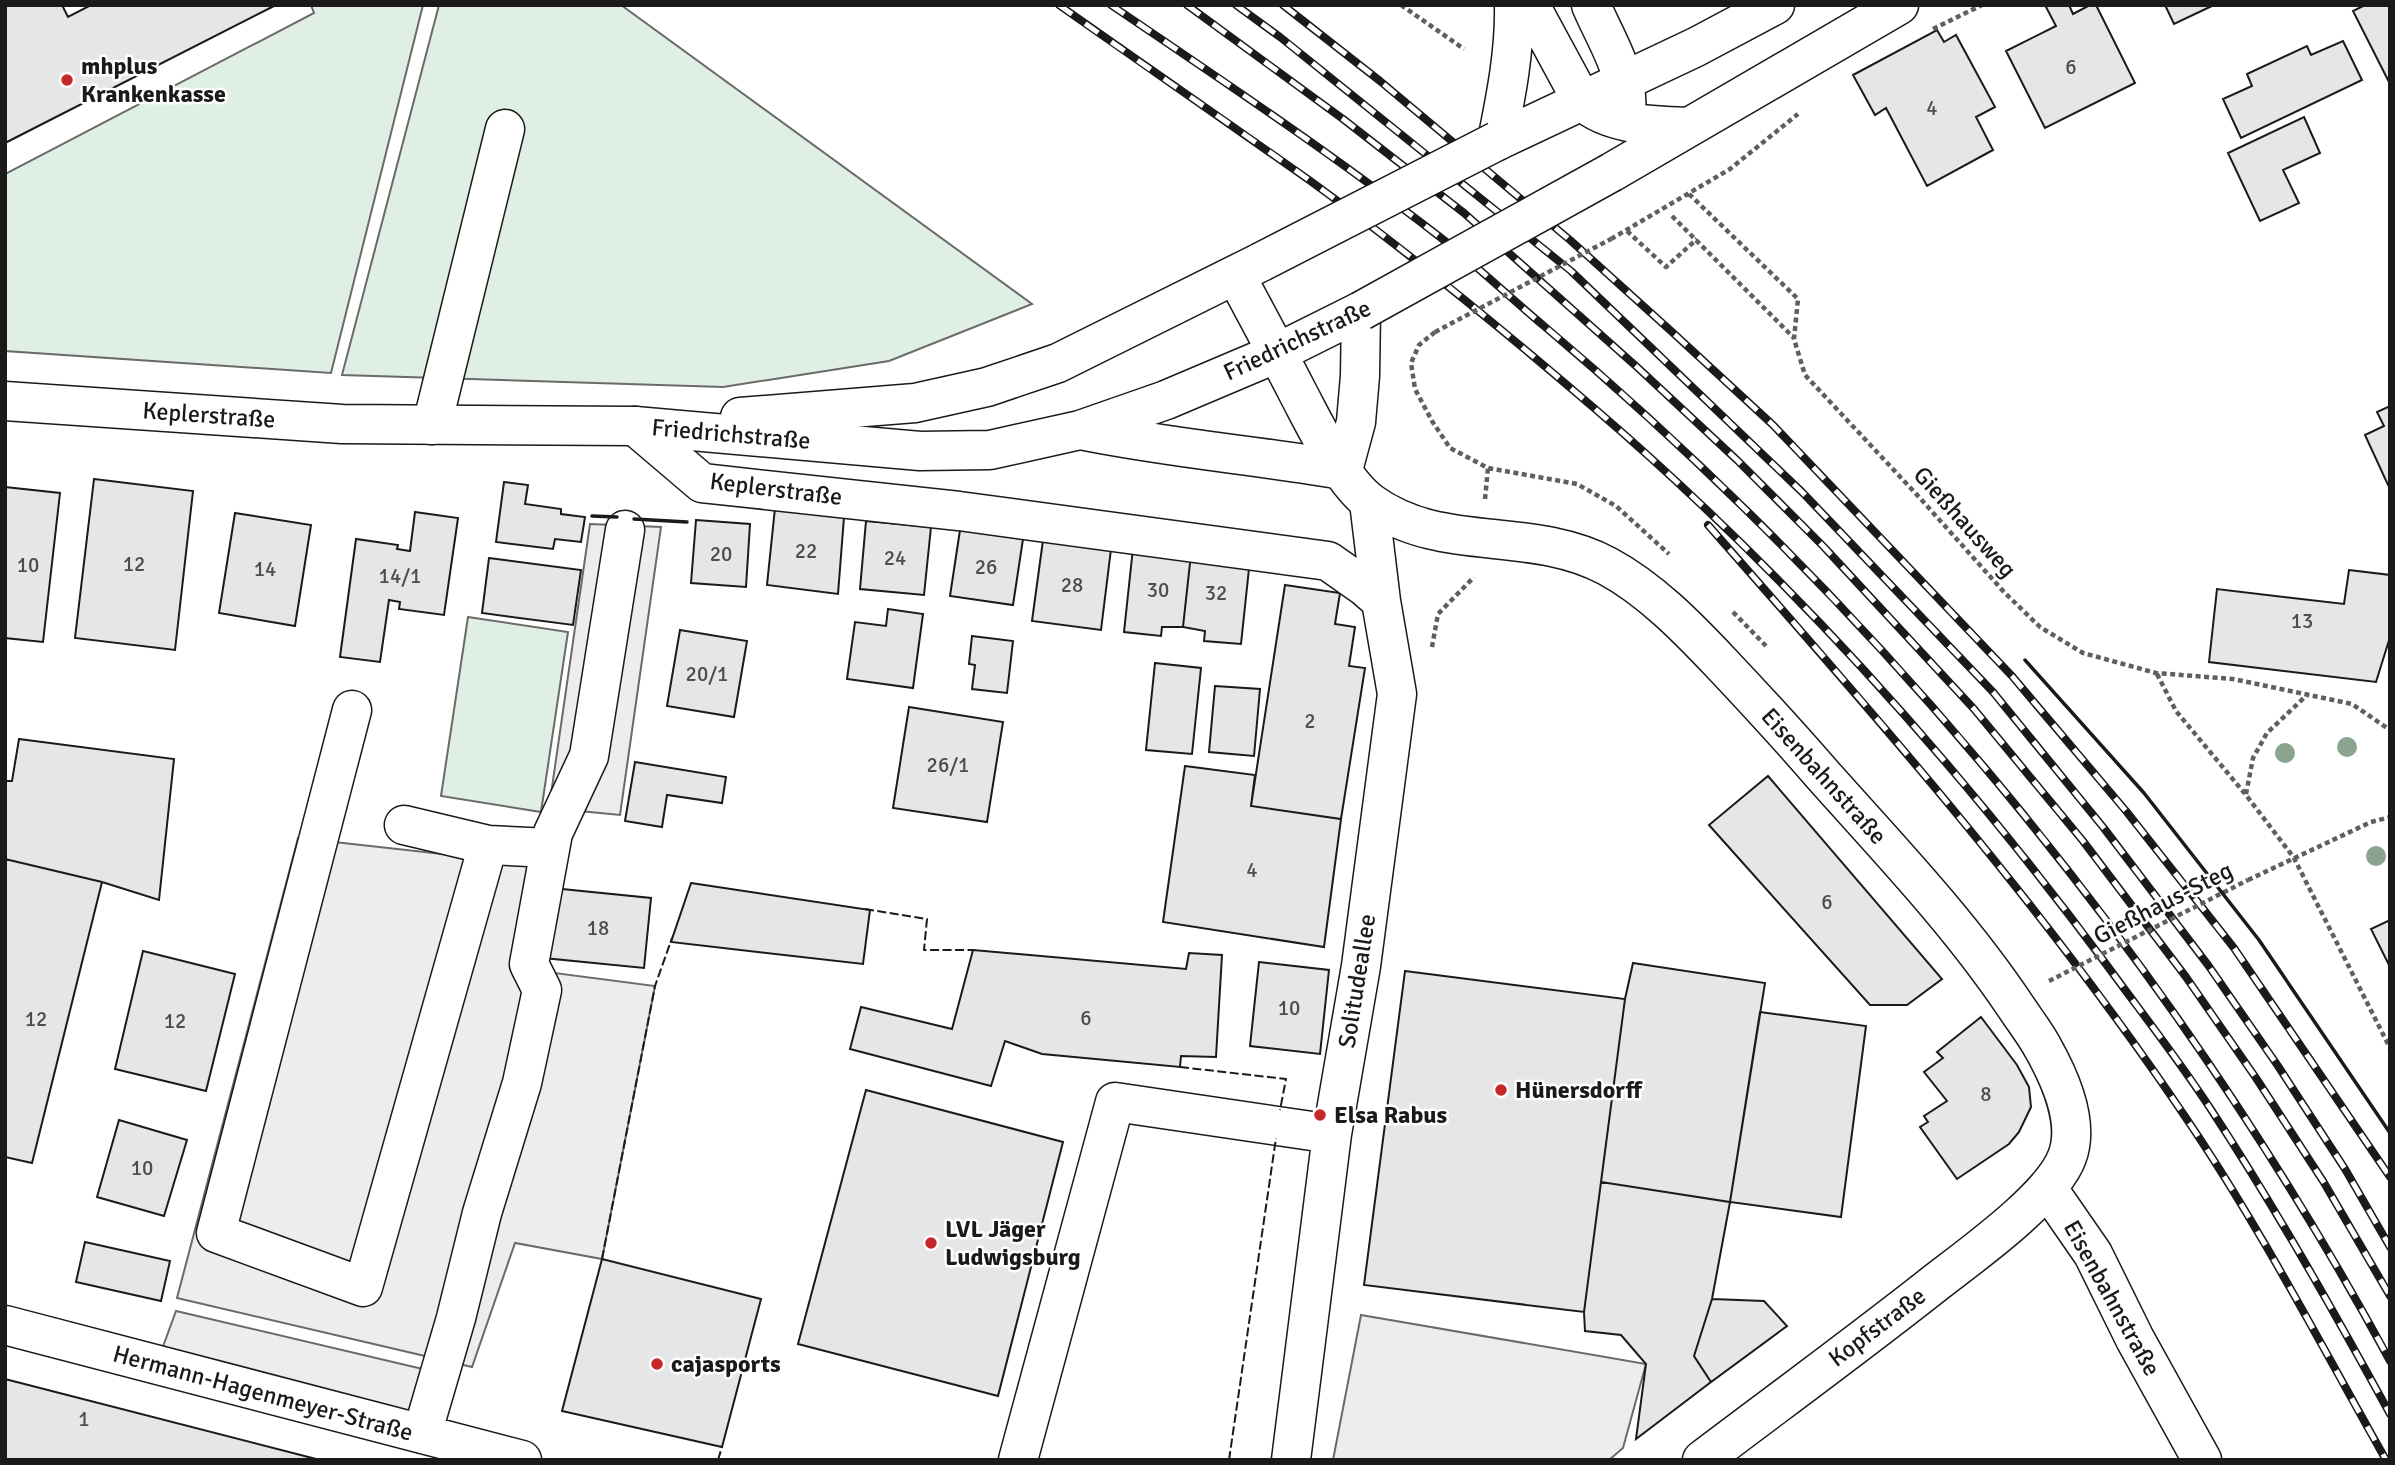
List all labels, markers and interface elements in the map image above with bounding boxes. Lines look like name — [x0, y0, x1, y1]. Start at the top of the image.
place label: mhplus Krankenkasse — [81, 51, 226, 109]
house number: 6 — [2065, 54, 2077, 80]
marker: mhplus Krankenkasse — [59, 72, 75, 88]
house number: 4 — [1926, 95, 1938, 121]
street label: Friedrichstraße — [1218, 293, 1376, 387]
street label: Keplerstraße — [142, 395, 276, 435]
street label: Friedrichstraße — [650, 412, 812, 456]
street label: Gießhausweg — [1907, 460, 2023, 584]
street label: Keplerstraße — [708, 466, 844, 512]
house number: 22 — [795, 538, 817, 564]
house number: 20 — [710, 541, 732, 567]
house number: 24 — [884, 545, 906, 571]
house number: 12 — [123, 551, 145, 577]
house number: 10 — [17, 552, 39, 578]
house number: 26 — [975, 554, 997, 580]
house number: 14 — [254, 556, 276, 582]
house number: 14/1 — [379, 563, 421, 589]
house number: 28 — [1061, 572, 1083, 598]
house number: 30 — [1147, 577, 1169, 603]
house number: 32 — [1205, 580, 1227, 606]
house number: 13 — [2291, 608, 2313, 634]
house number: 20/1 — [686, 661, 728, 687]
street label: Eisenbahnstraße — [1755, 702, 1893, 850]
house number: 2 — [1304, 708, 1316, 734]
house number: 26/1 — [927, 752, 969, 778]
street label: Gießhaus-Steg — [2088, 855, 2238, 951]
house number: 4 — [1246, 857, 1258, 883]
house number: 6 — [1821, 889, 1833, 915]
street label: Solitudeallee — [1332, 912, 1382, 1050]
house number: 18 — [587, 915, 609, 941]
house number: 10 — [1278, 995, 1300, 1021]
house number: 6 — [1080, 1005, 1092, 1031]
house number: 12 — [25, 1006, 47, 1032]
house number: 12 — [164, 1008, 186, 1034]
place label: Hünersdorff — [1515, 1075, 1644, 1105]
house number: 8 — [1980, 1081, 1992, 1107]
marker: Hünersdorff — [1493, 1082, 1509, 1098]
place label: Elsa Rabus — [1334, 1100, 1447, 1130]
marker: Elsa Rabus — [1312, 1107, 1328, 1123]
house number: 10 — [131, 1155, 153, 1181]
place label: LVL Jäger Ludwigsburg — [945, 1214, 1081, 1272]
street label: Eisenbahnstraße — [2057, 1215, 2167, 1381]
marker: LVL Jäger Ludwigsburg — [923, 1235, 939, 1251]
street label: Kopfstraße — [1822, 1281, 1932, 1373]
street label: Hermann-Hagenmeyer-Straße — [110, 1338, 416, 1448]
place label: cajasports — [671, 1349, 781, 1379]
marker: cajasports — [649, 1356, 665, 1372]
house number: 1 — [78, 1406, 90, 1432]

